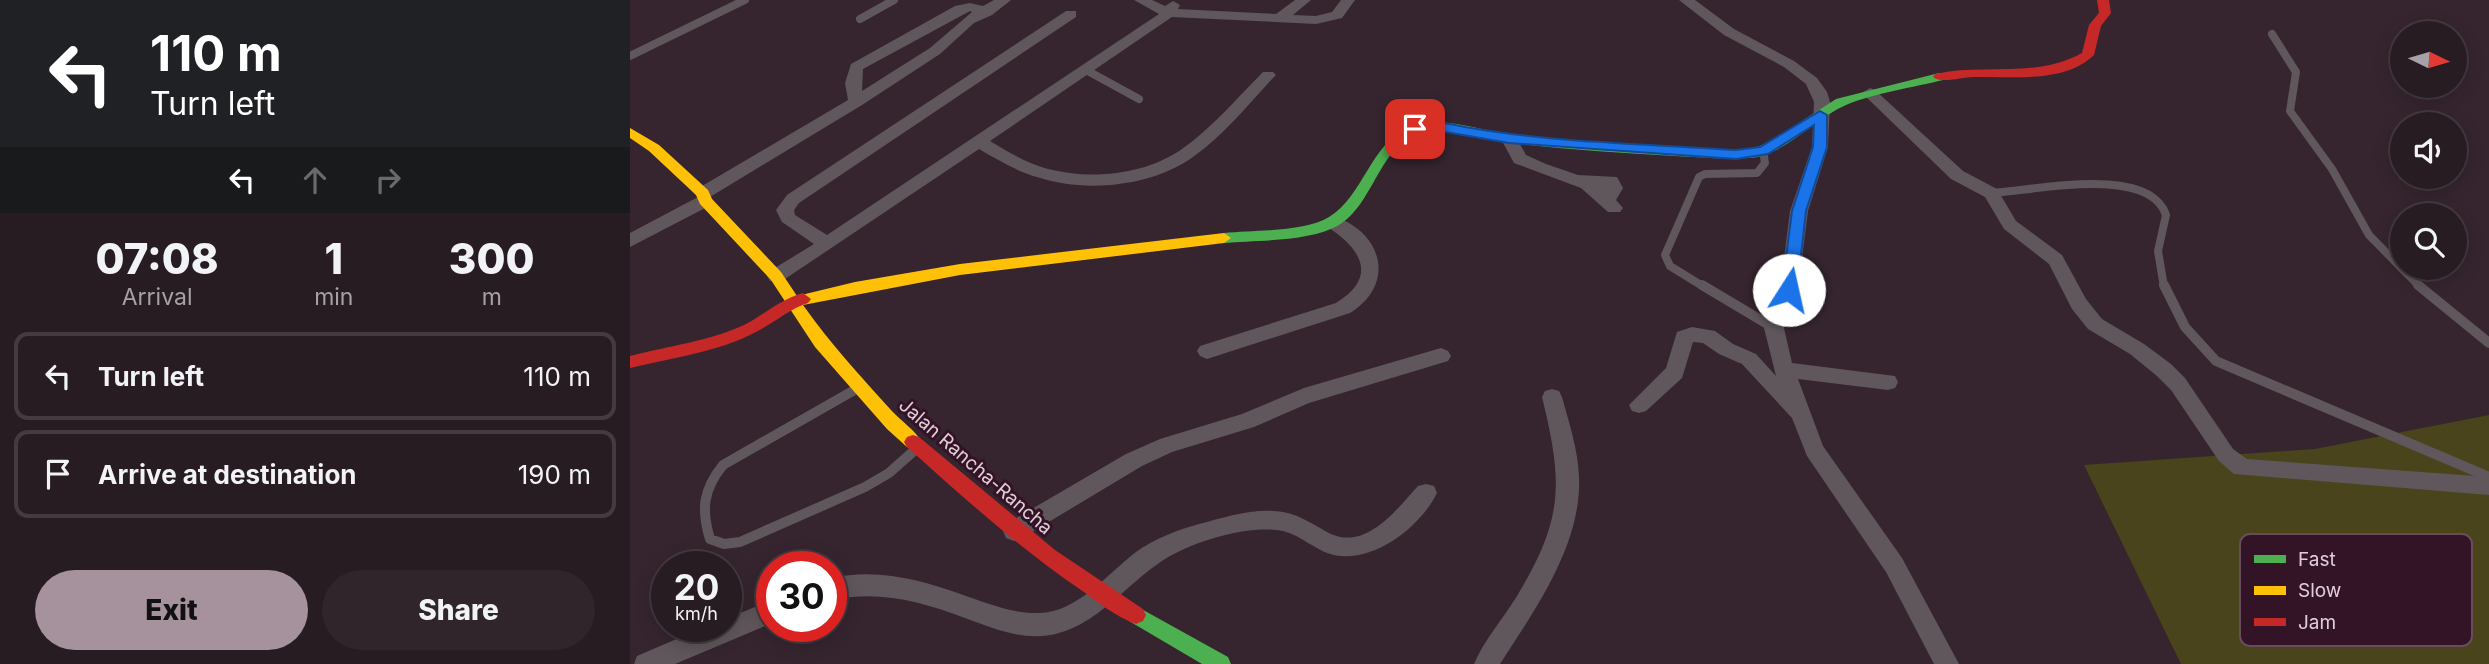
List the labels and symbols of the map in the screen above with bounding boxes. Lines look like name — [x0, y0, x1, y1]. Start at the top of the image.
north arrow — [2390, 21, 2468, 98]
pin — [1385, 99, 1445, 159]
position arrow — [1752, 253, 1826, 327]
street label: Jalan Rancha-Rancha — [894, 394, 1057, 539]
legend — [2240, 534, 2472, 646]
text: Fast — [2298, 548, 2336, 571]
speed limit sign: 30 — [756, 551, 847, 642]
text: Slow — [2298, 579, 2341, 602]
text: Jam — [2298, 611, 2336, 634]

